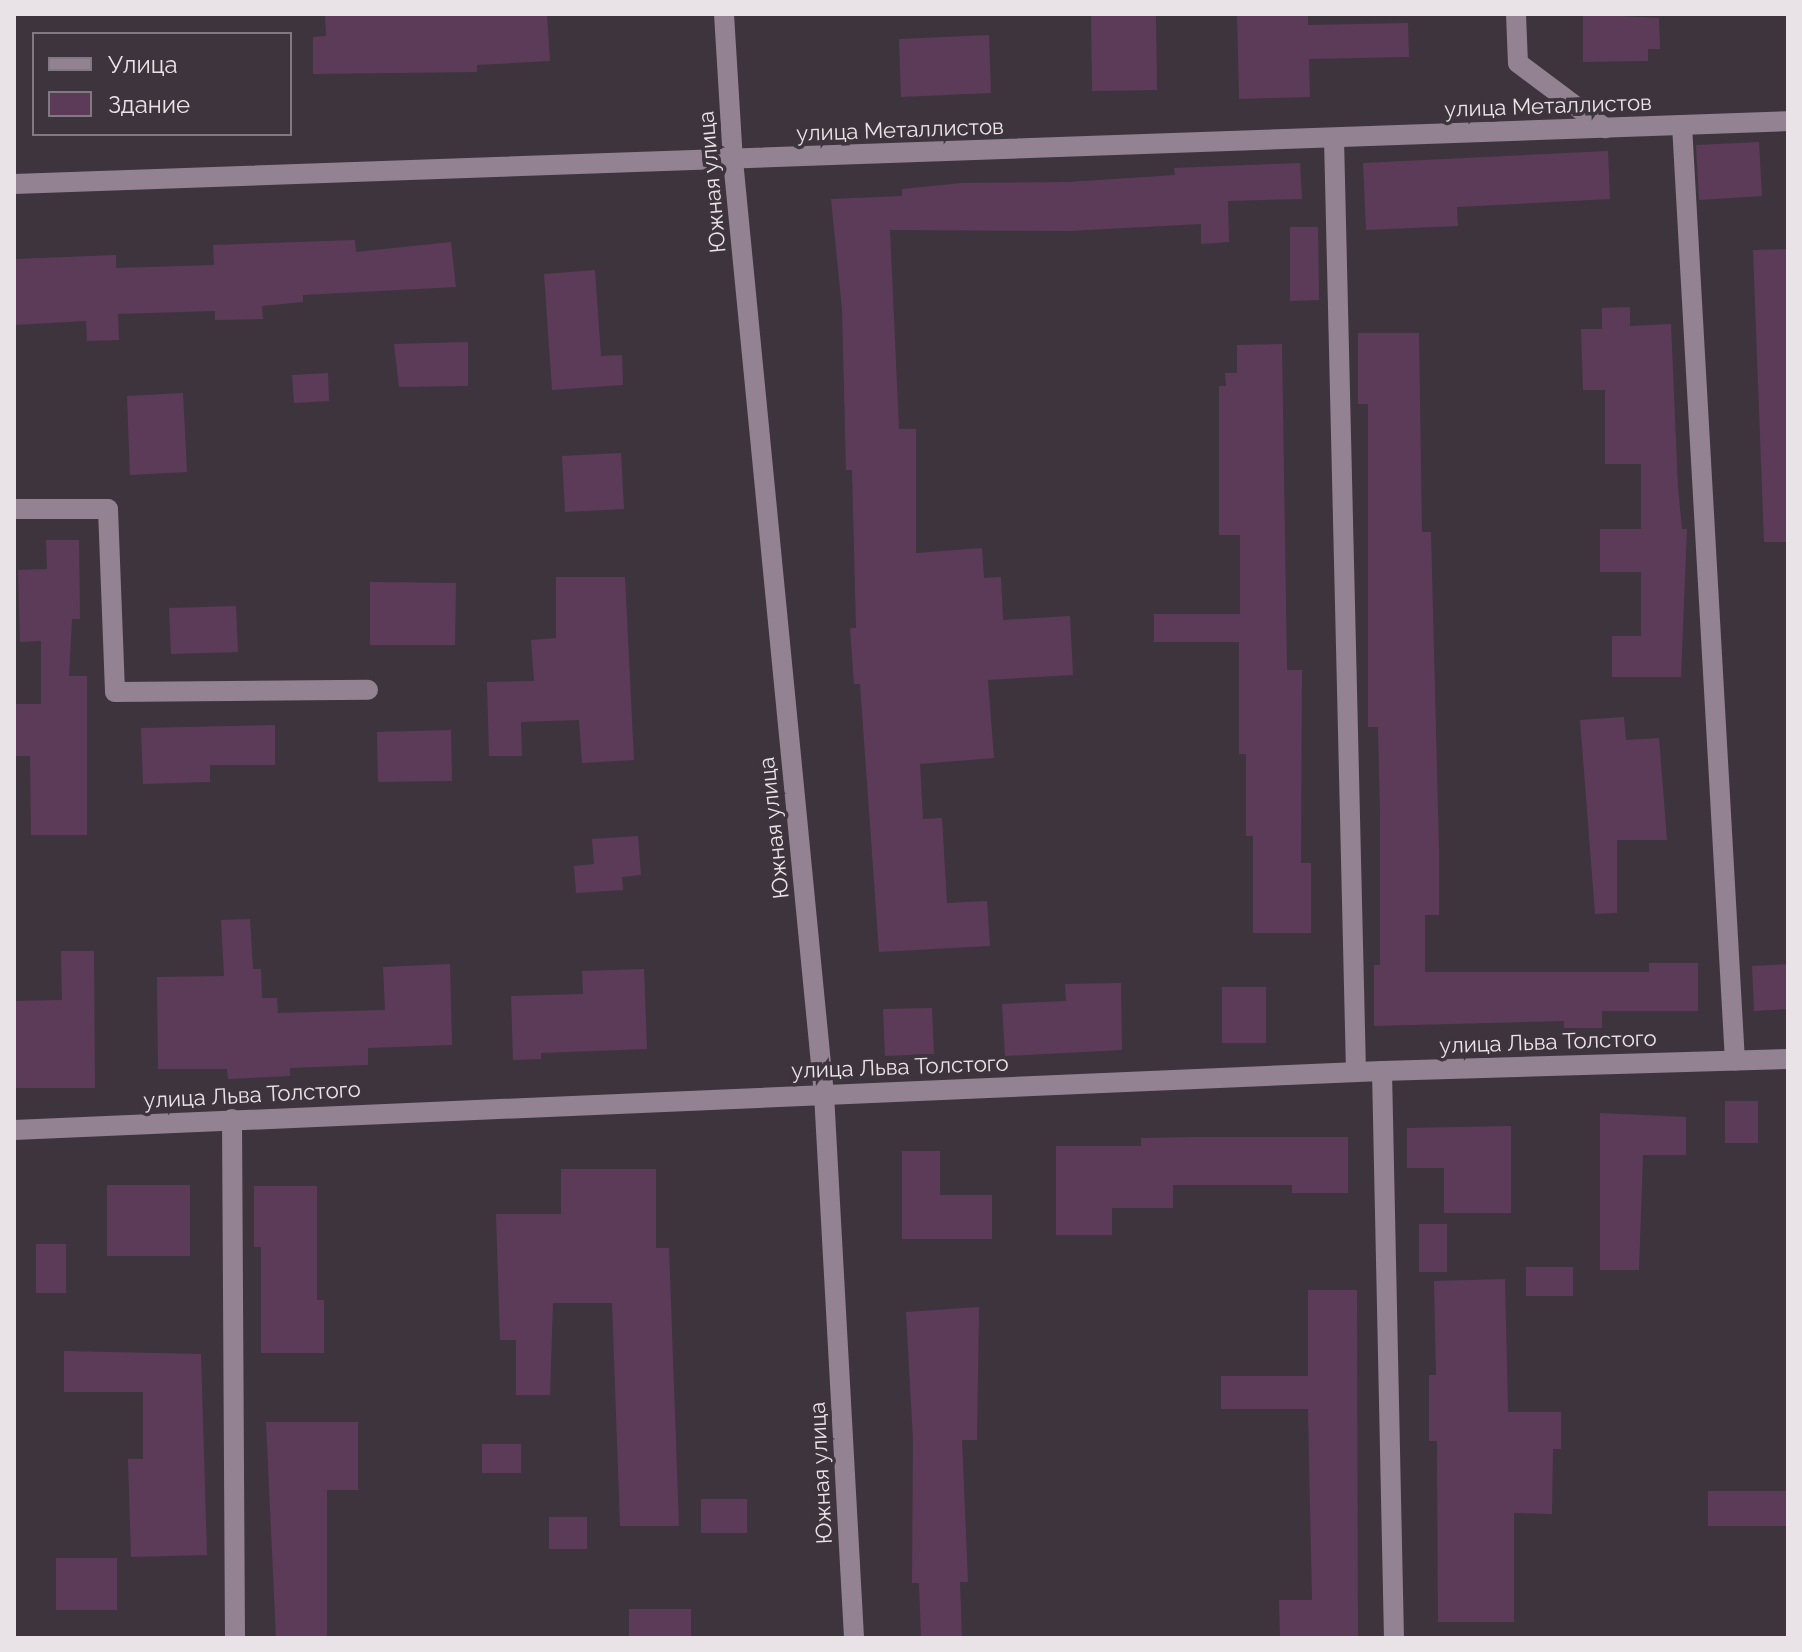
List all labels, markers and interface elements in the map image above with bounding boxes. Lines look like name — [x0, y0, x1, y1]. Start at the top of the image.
legend — [32, 32, 292, 136]
text: Улица — [108, 50, 178, 79]
street label: улица Металлистов — [1444, 89, 1652, 123]
text: Здание — [108, 90, 190, 119]
street label: Южная улица — [693, 110, 731, 254]
street label: улица Металлистов — [796, 113, 1004, 147]
street label: Южная улица — [753, 756, 795, 900]
street label: улица Льва Толстого — [1439, 1025, 1657, 1059]
street label: улица Льва Толстого — [791, 1050, 1009, 1084]
street label: улица Льва Толстого — [142, 1076, 362, 1114]
street label: Южная улица — [804, 1401, 838, 1545]

